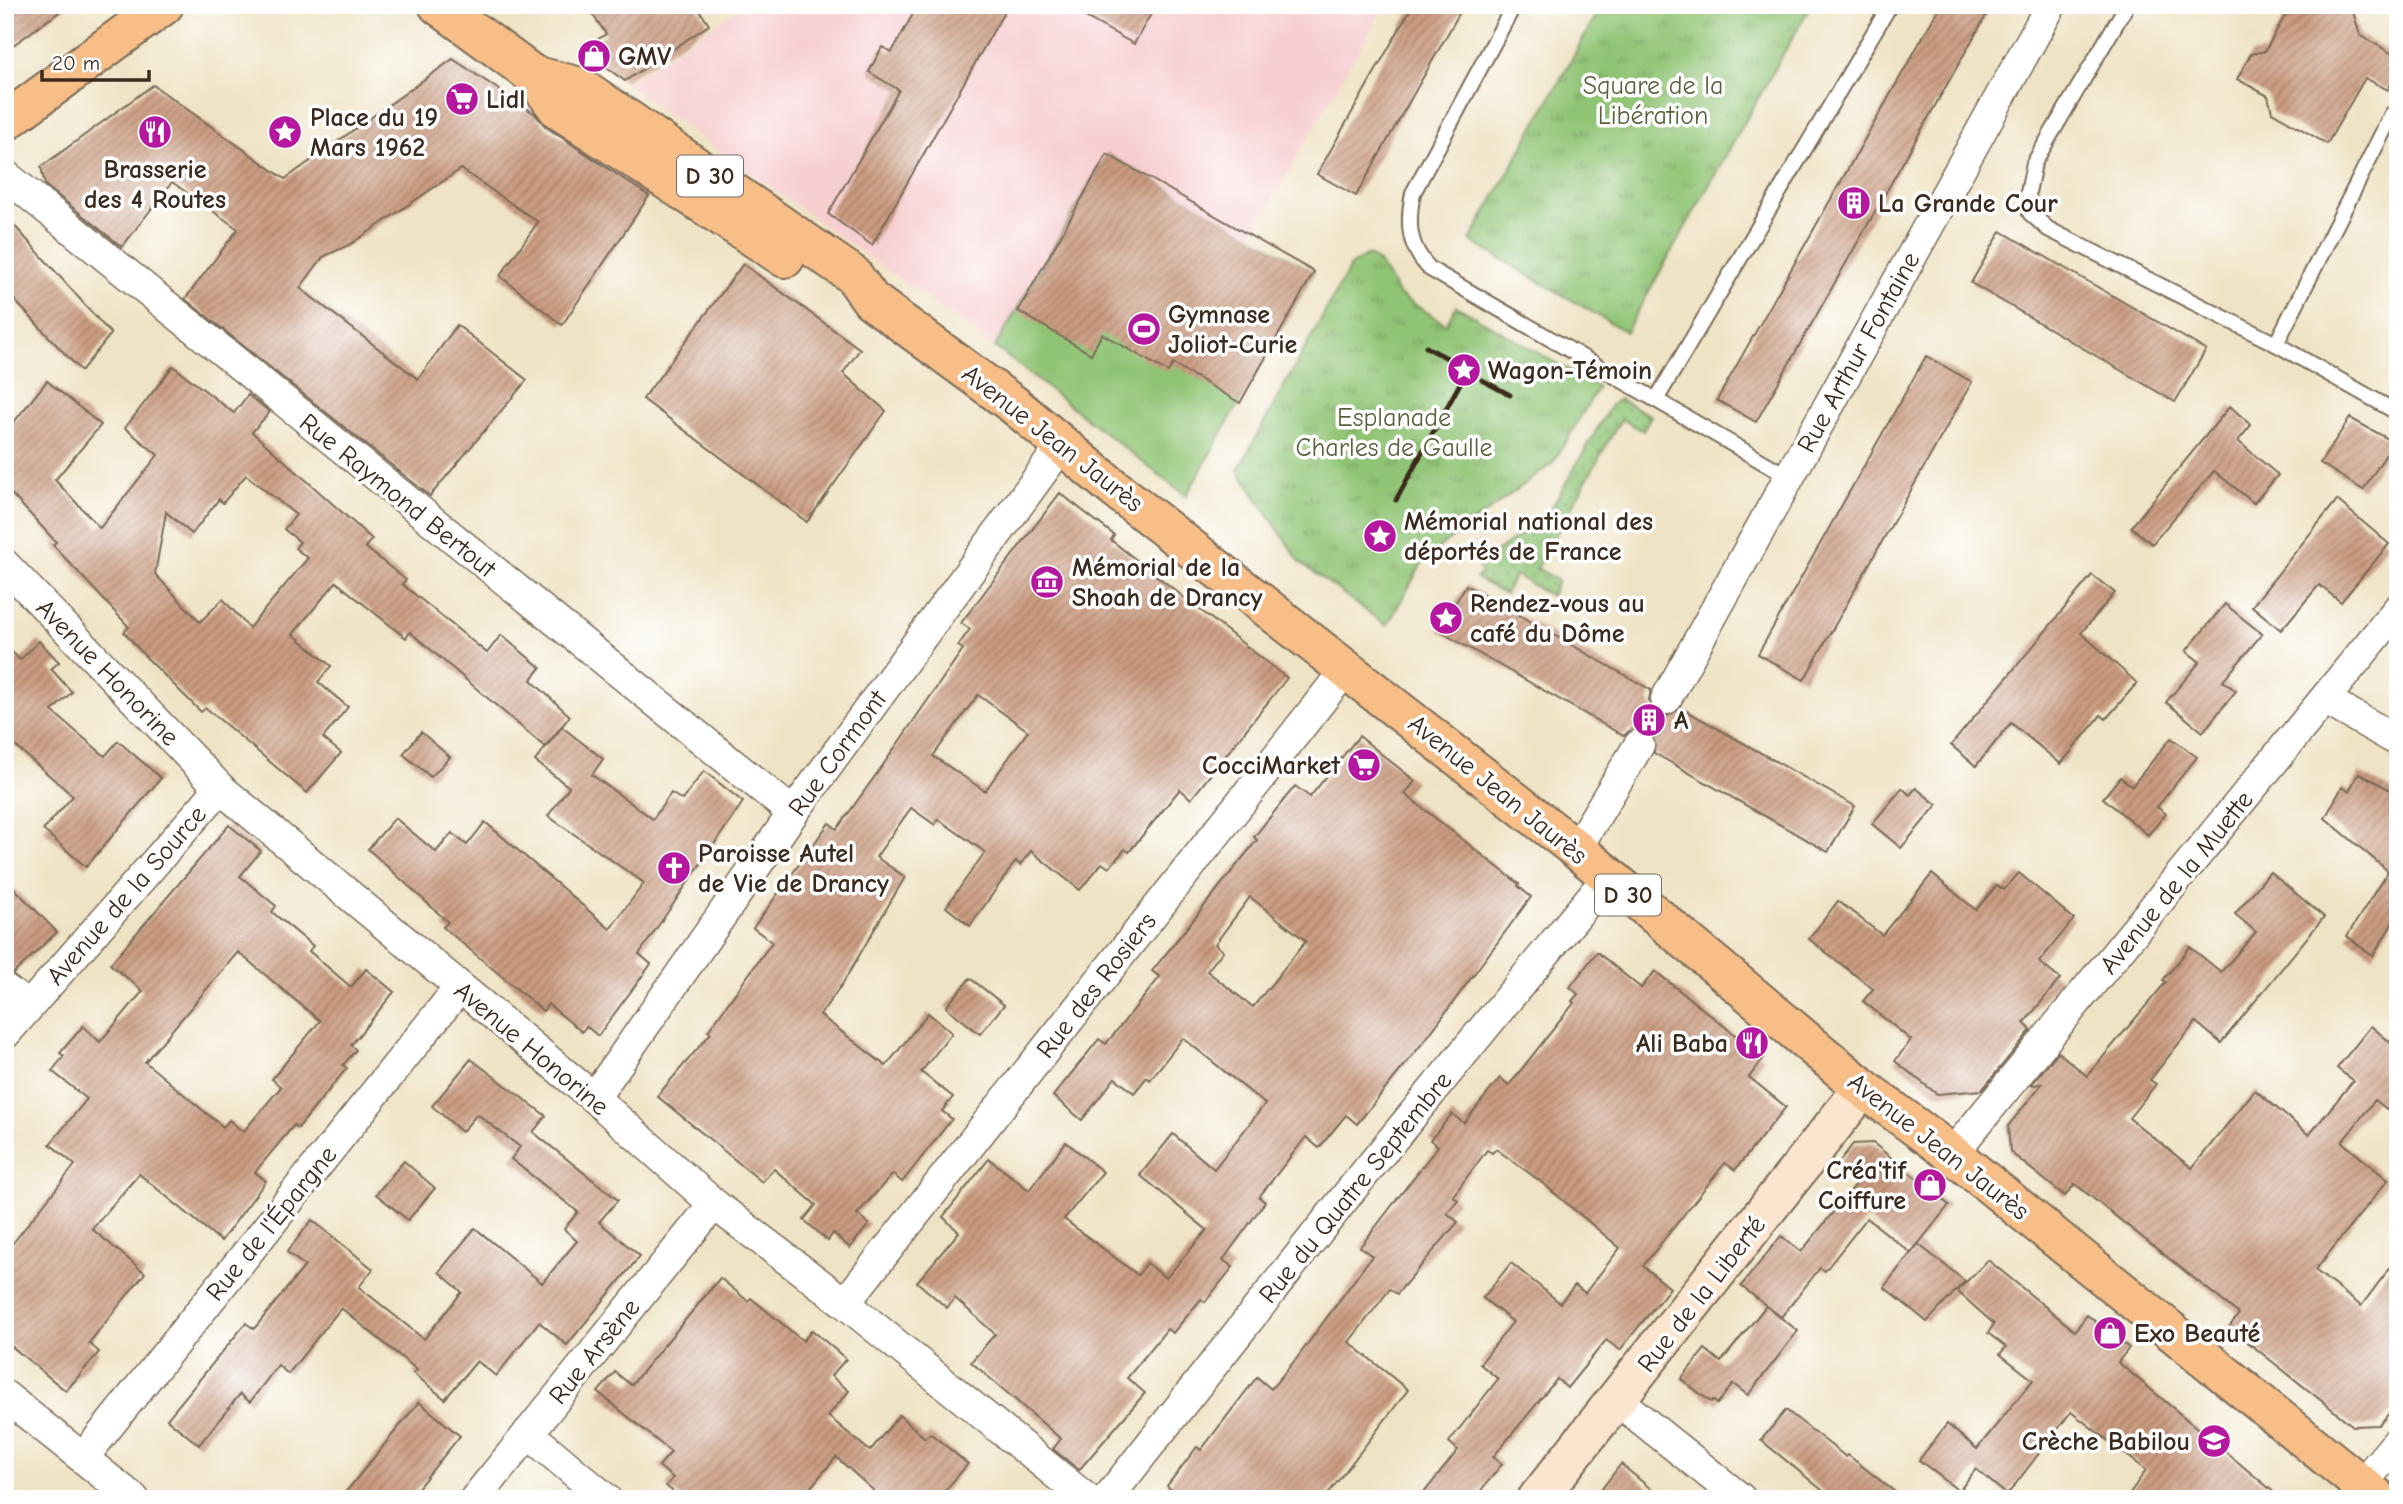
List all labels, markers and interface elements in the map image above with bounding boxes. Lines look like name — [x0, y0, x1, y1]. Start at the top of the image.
shop icon: GMV — [575, 37, 613, 75]
scale bar — [42, 38, 149, 82]
place label: GMV — [618, 42, 671, 72]
text: 20 m — [52, 51, 100, 75]
park label: Square de la Libération — [1583, 71, 1723, 131]
supermarket icon: Lidl — [443, 80, 481, 118]
place label: Lidl — [486, 85, 525, 115]
place label: Place du 19 Mars 1962 — [310, 103, 438, 163]
restaurant icon: Brasserie des 4 Routes — [136, 113, 174, 151]
place icon: Place du 19 Mars 1962 — [266, 113, 304, 151]
place label: Brasserie des 4 Routes — [84, 155, 226, 215]
road number: D 30 — [677, 156, 743, 196]
building icon: La Grande Cour — [1835, 184, 1873, 222]
place label: La Grande Cour — [1878, 189, 2058, 219]
street label: Rue Arthur Fontaine — [1791, 247, 1926, 458]
place label: Gymnase Joliot-Curie — [1168, 300, 1298, 360]
sports icon: Gymnase Joliot-Curie — [1125, 310, 1163, 348]
place icon: Wagon-Témoin — [1445, 351, 1483, 389]
place label: Wagon-Témoin — [1488, 356, 1652, 386]
street label: Avenue Jean Jaurès — [956, 359, 1149, 519]
park label: Esplanade Charles de Gaulle — [1295, 403, 1493, 463]
street label: Rue Raymond Bertout — [293, 408, 503, 585]
place label: Mémorial national des déportés de France — [1404, 507, 1653, 567]
place icon: Mémorial national des déportés de France — [1361, 517, 1399, 555]
place label: Mémorial de la Shoah de Drancy — [1072, 553, 1263, 613]
museum icon: Mémorial de la Shoah de Drancy — [1028, 563, 1066, 601]
place label: Rendez-vous au café du Dôme — [1470, 589, 1645, 649]
street label: Avenue Honorine — [30, 593, 185, 752]
place icon: Rendez-vous au café du Dôme — [1427, 599, 1465, 637]
street label: Rue Cormont — [782, 684, 894, 822]
building icon: A — [1630, 701, 1668, 739]
place label: A — [1674, 706, 1689, 736]
street label: Avenue Jean Jaurès — [1402, 709, 1593, 871]
supermarket icon: CocciMarket — [1345, 746, 1383, 784]
place label: CocciMarket — [1202, 751, 1340, 781]
street label: Avenue de la Muette — [2094, 785, 2260, 980]
street label: Avenue de la Source — [41, 800, 213, 991]
place label: Paroisse Autel de Vie de Drancy — [698, 839, 889, 899]
church icon: Paroisse Autel de Vie de Drancy — [655, 849, 693, 887]
road number: D 30 — [1595, 874, 1661, 916]
street label: Rue des Rosiers — [1031, 907, 1163, 1064]
street label: Avenue Honorine — [448, 976, 615, 1122]
restaurant icon: Ali Baba — [1733, 1024, 1771, 1062]
place label: Ali Baba — [1636, 1029, 1728, 1059]
street label: Rue du Quatre Septembre — [1253, 1066, 1458, 1309]
street label: Avenue Jean Jaurès — [1842, 1067, 2035, 1227]
street label: Rue de l'Épargne — [199, 1140, 343, 1307]
place label: Créa'tif Coiffure — [1818, 1156, 1908, 1216]
shop icon: Créa'tif Coiffure — [1911, 1166, 1949, 1204]
street label: Rue de la Liberté — [1632, 1211, 1772, 1379]
street label: Rue Arsène — [543, 1293, 646, 1410]
shop icon: Exo Beauté — [2091, 1314, 2129, 1352]
place label: Exo Beauté — [2134, 1319, 2261, 1349]
school or university icon: Crèche Babilou — [2195, 1422, 2233, 1460]
place label: Crèche Babilou — [2022, 1427, 2190, 1457]

